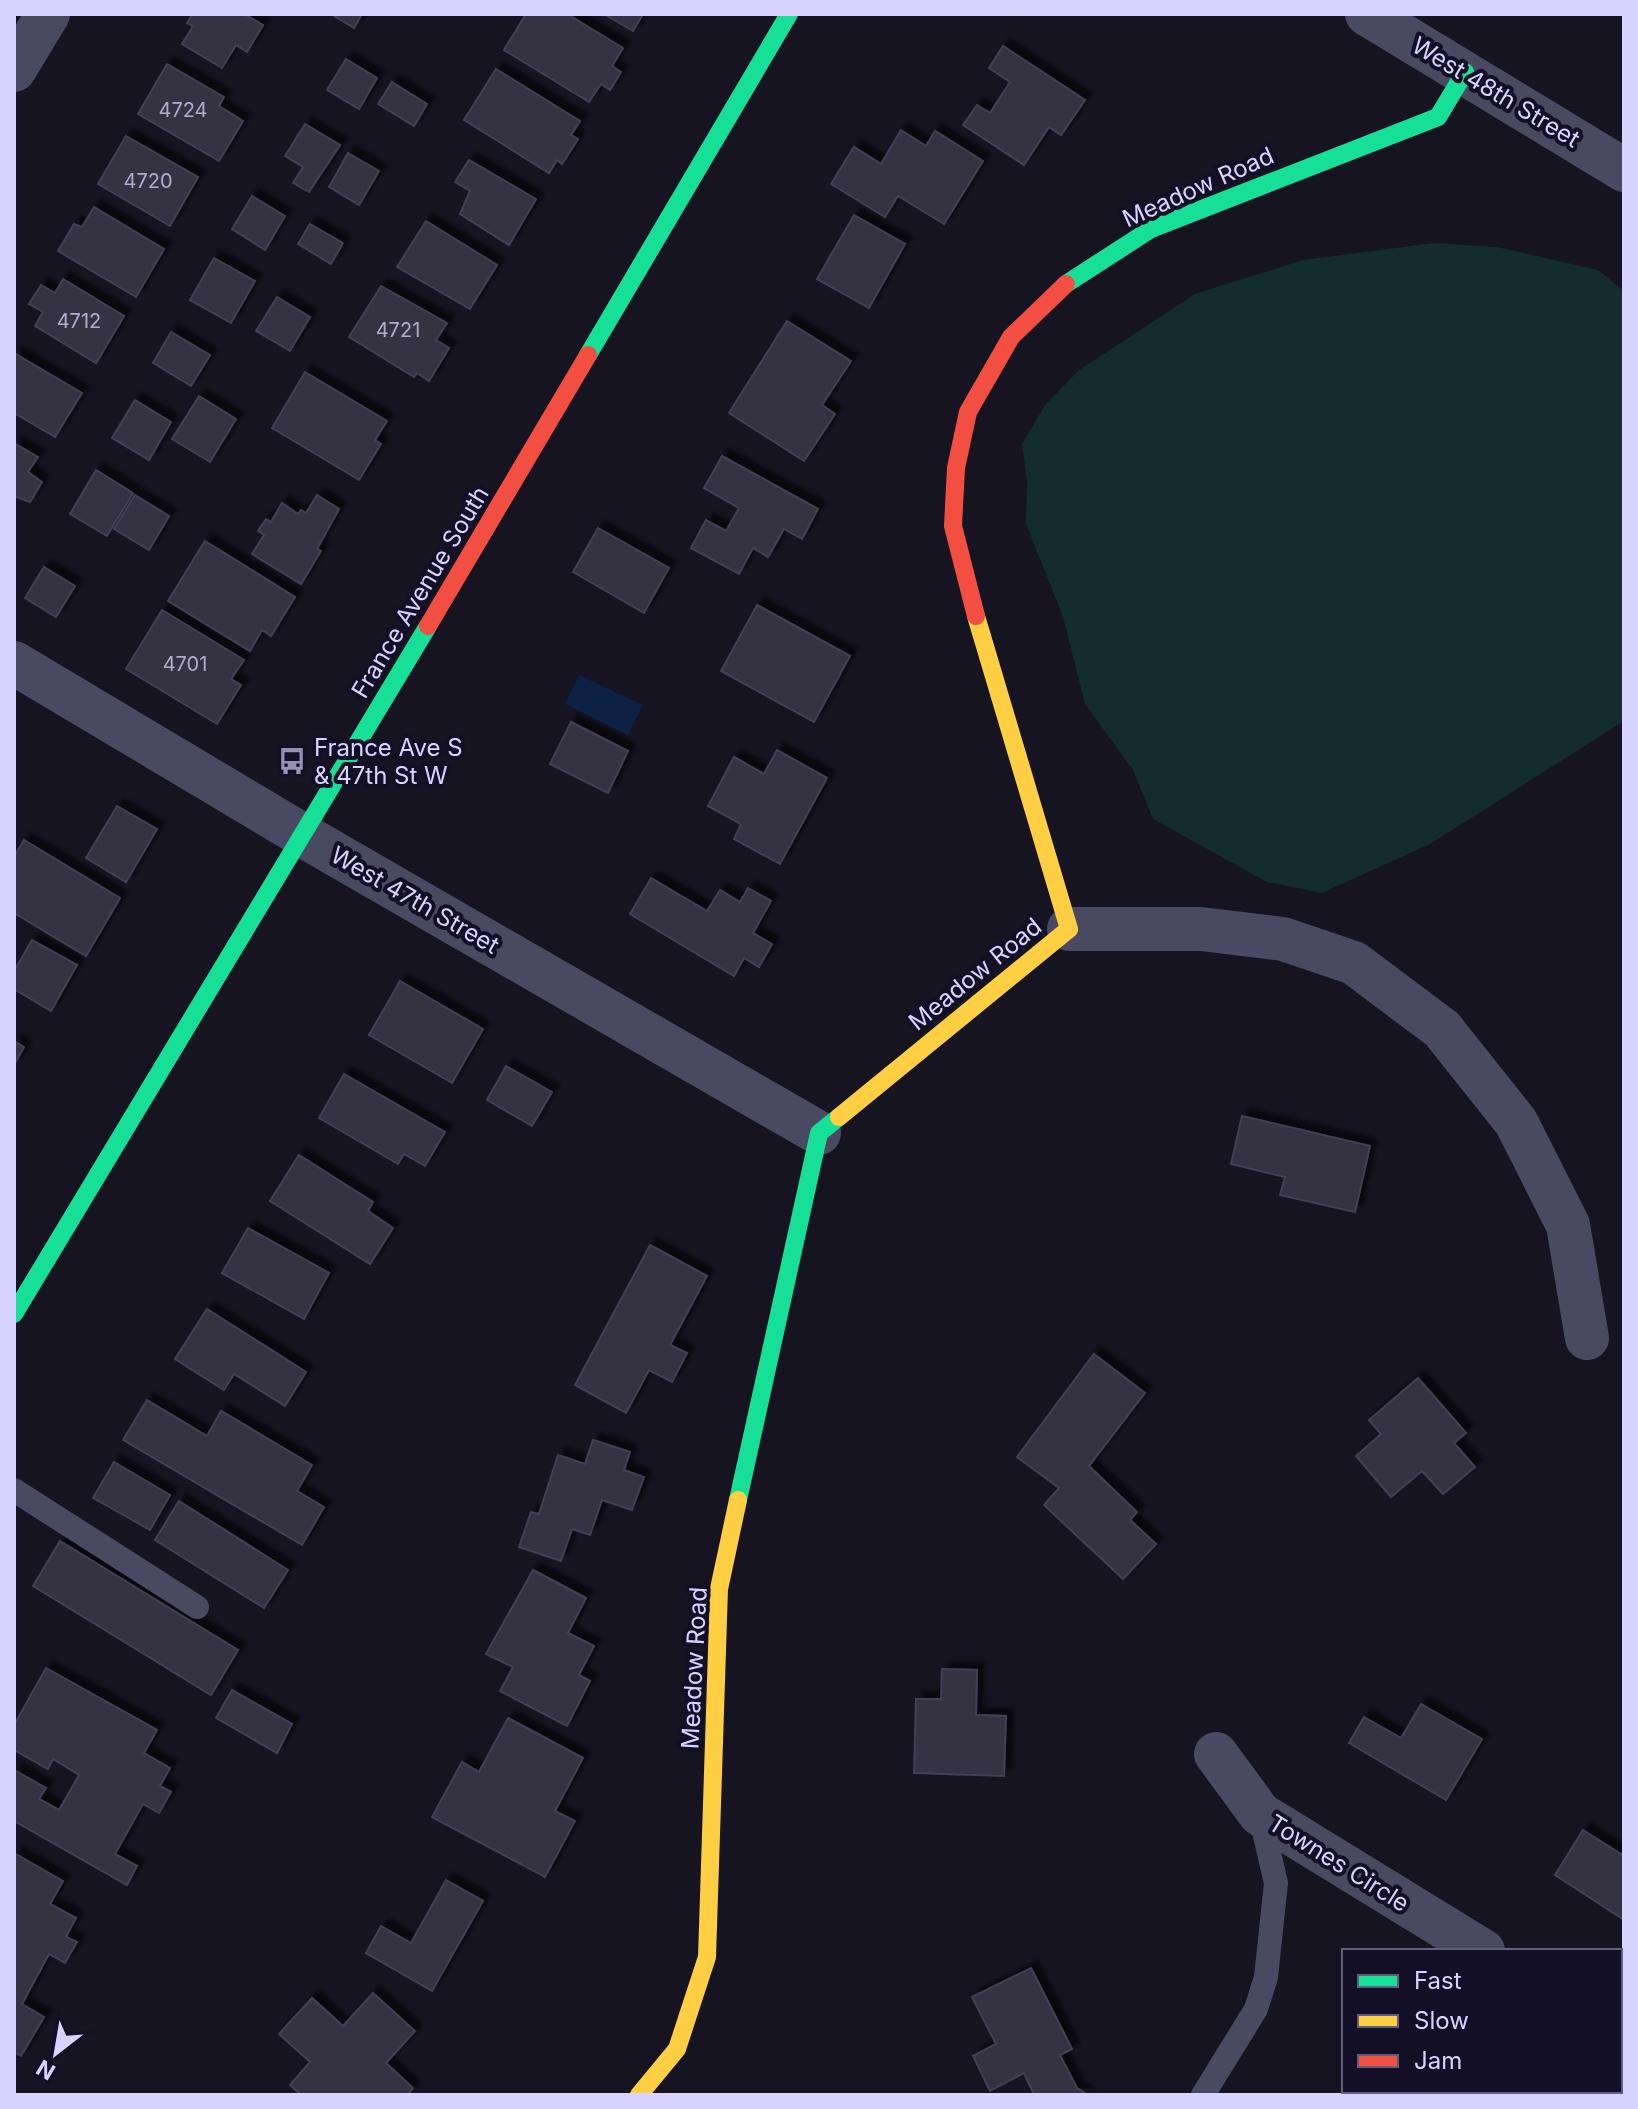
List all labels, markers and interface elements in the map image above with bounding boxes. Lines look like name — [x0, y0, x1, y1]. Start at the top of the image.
street label: West 48th Street — [1407, 30, 1585, 154]
house number: 4724 — [158, 98, 208, 122]
street label: Meadow Road — [1118, 141, 1278, 233]
house number: 4720 — [123, 169, 173, 193]
house number: 4712 — [57, 309, 101, 333]
house number: 4721 — [376, 318, 420, 342]
street label: France Avenue South — [345, 481, 495, 703]
house number: 4701 — [163, 652, 207, 676]
place label: France Ave S & 47th St W — [314, 733, 463, 790]
bus stop icon: France Ave S & 47th St W — [277, 746, 307, 776]
street label: West 47th Street — [326, 840, 504, 960]
street label: Meadow Road — [903, 912, 1047, 1036]
street label: Meadow Road — [675, 1586, 713, 1750]
street label: Townes Circle — [1263, 1808, 1415, 1918]
legend — [1342, 1949, 1622, 2093]
text: Fast — [1414, 1966, 1462, 1995]
text: Slow — [1414, 2006, 1469, 2035]
north arrow — [16, 2013, 96, 2093]
text: Jam — [1414, 2046, 1462, 2075]
text: N — [32, 2055, 60, 2086]

